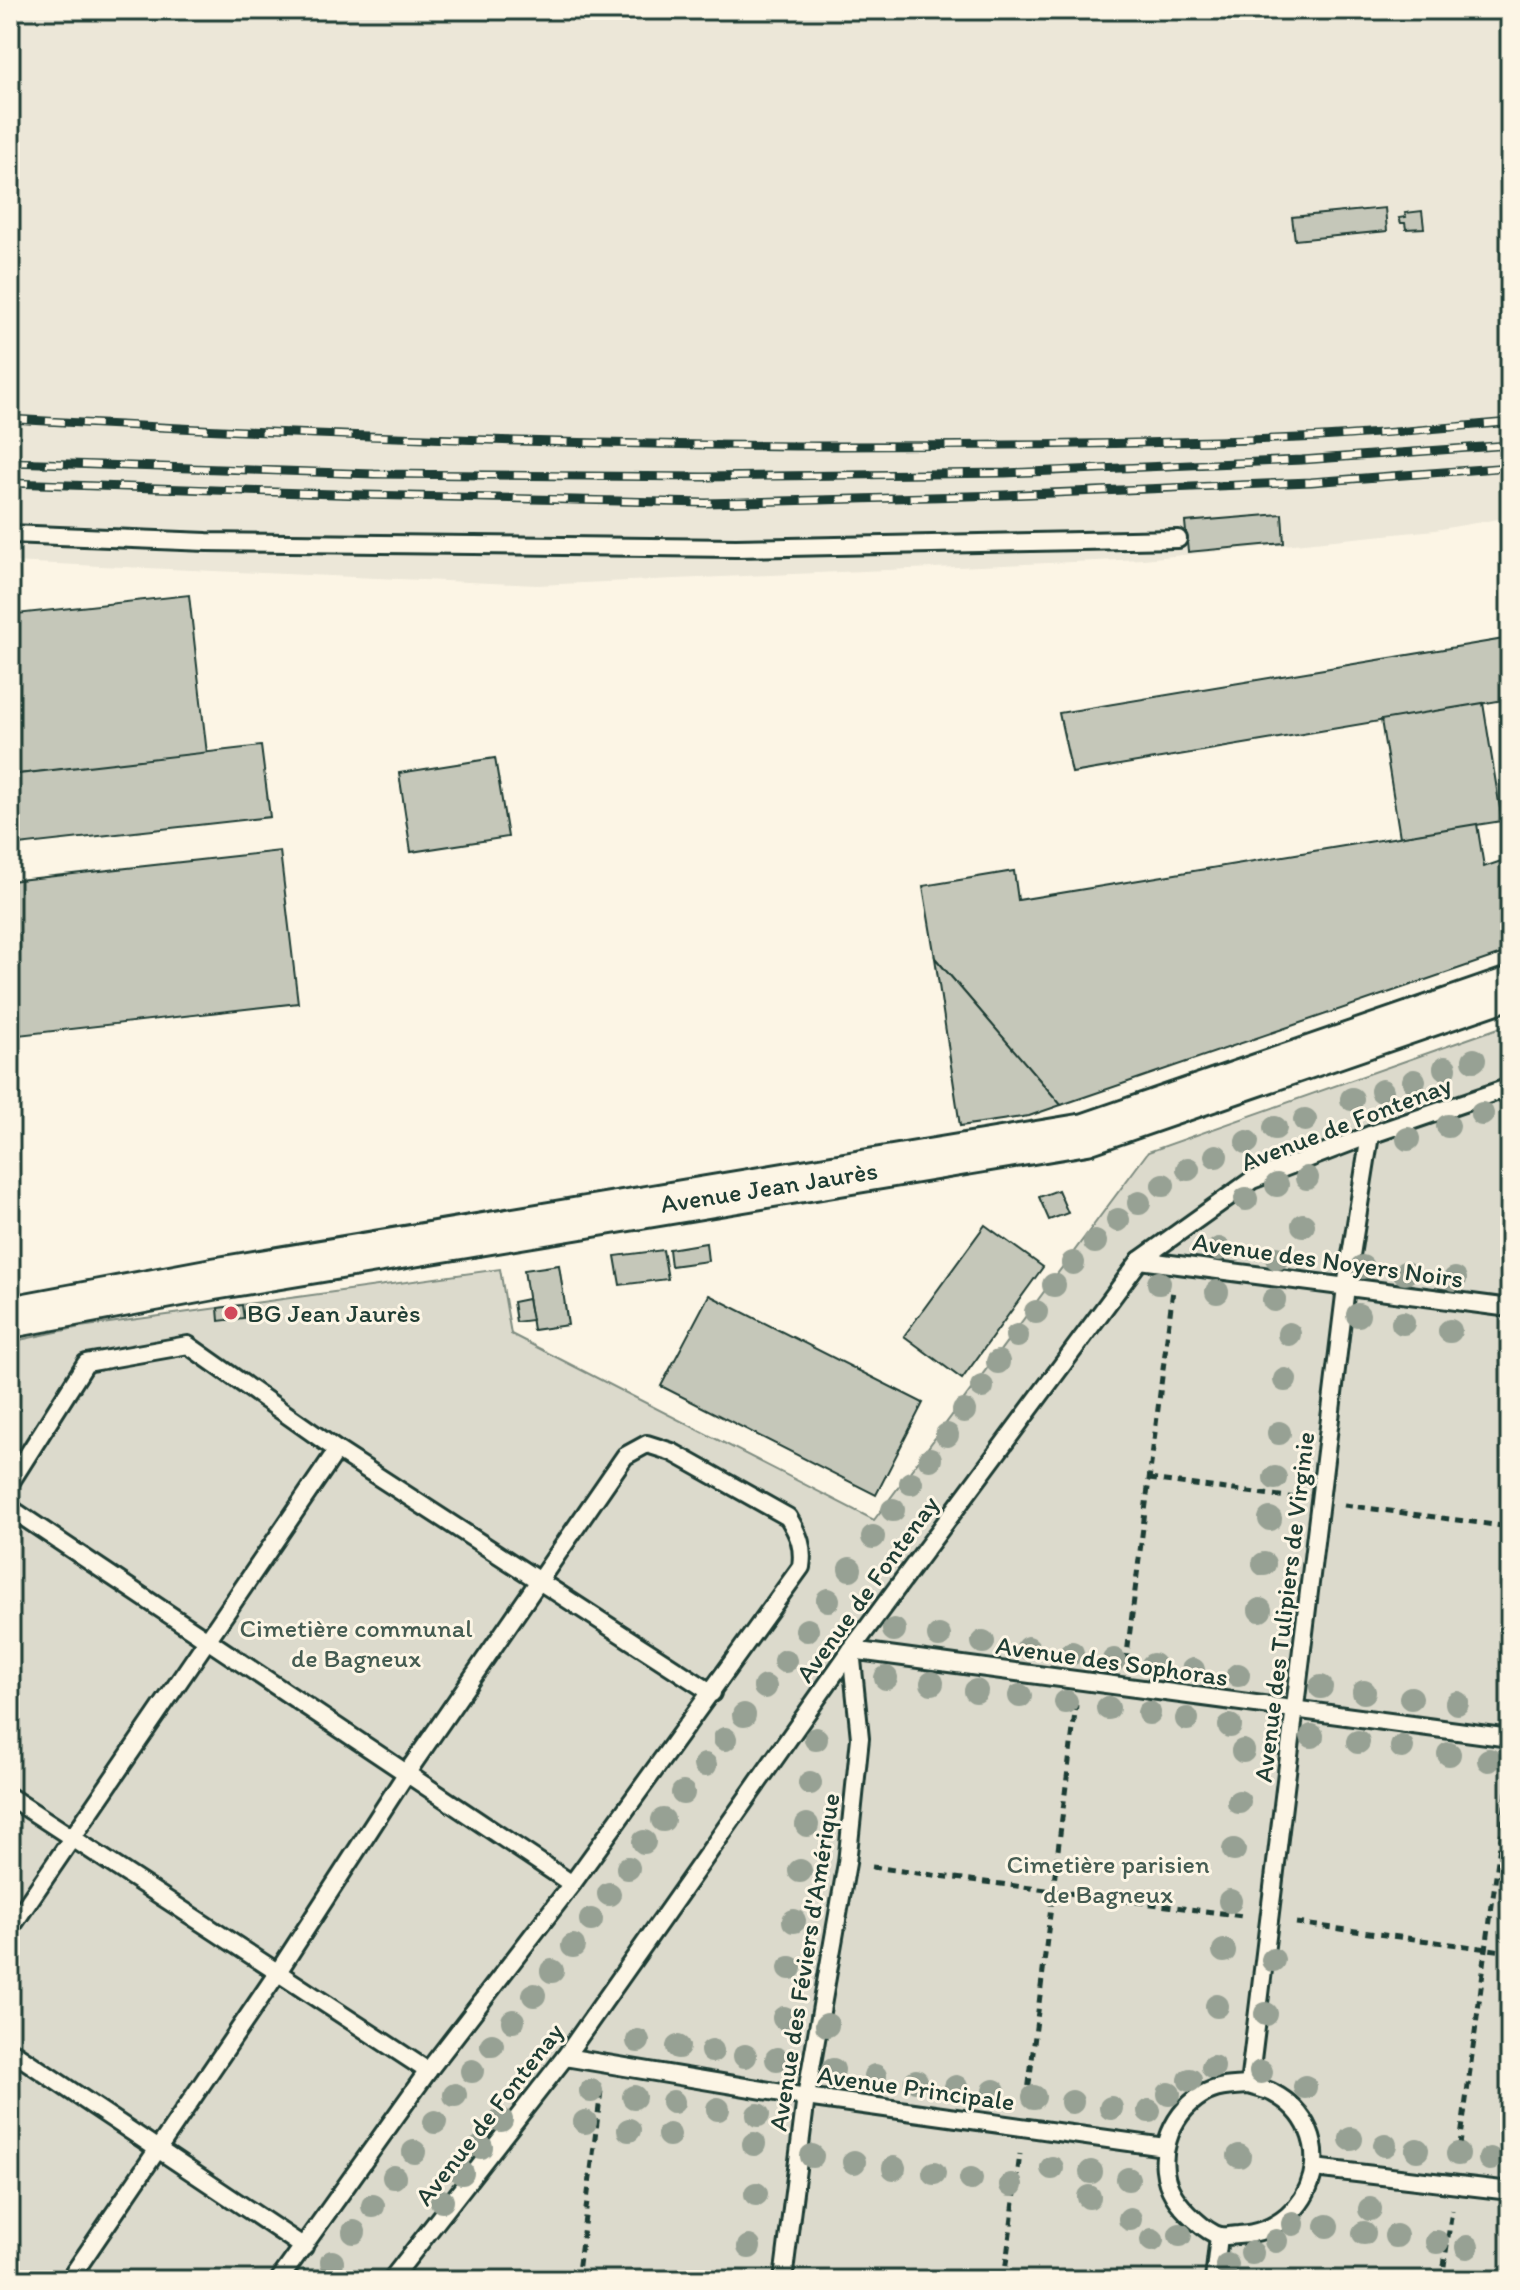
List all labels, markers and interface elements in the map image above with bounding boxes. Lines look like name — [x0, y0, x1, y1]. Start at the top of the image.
street label: Avenue de Fontenay — [1236, 1068, 1456, 1178]
street label: Avenue Jean Jaurès — [658, 1154, 880, 1220]
street label: Avenue des Noyers Noirs — [1190, 1225, 1466, 1295]
place label: BG Jean Jaurès — [247, 1297, 421, 1329]
marker: BG Jean Jaurès — [222, 1304, 240, 1322]
street label: Avenue des Tulipiers de Virginie — [1247, 1430, 1321, 1784]
street label: Avenue de Fontenay — [788, 1489, 946, 1689]
park label: Cimetière communal de Bagneux — [239, 1612, 473, 1674]
street label: Avenue des Sophoras — [994, 1629, 1230, 1693]
street label: Avenue des Féviers d'Amérique — [761, 1791, 847, 2133]
park label: Cimetière parisien de Bagneux — [1006, 1848, 1210, 1910]
street label: Avenue de Fontenay — [408, 2016, 570, 2212]
street label: Avenue Principale — [815, 2058, 1017, 2118]

